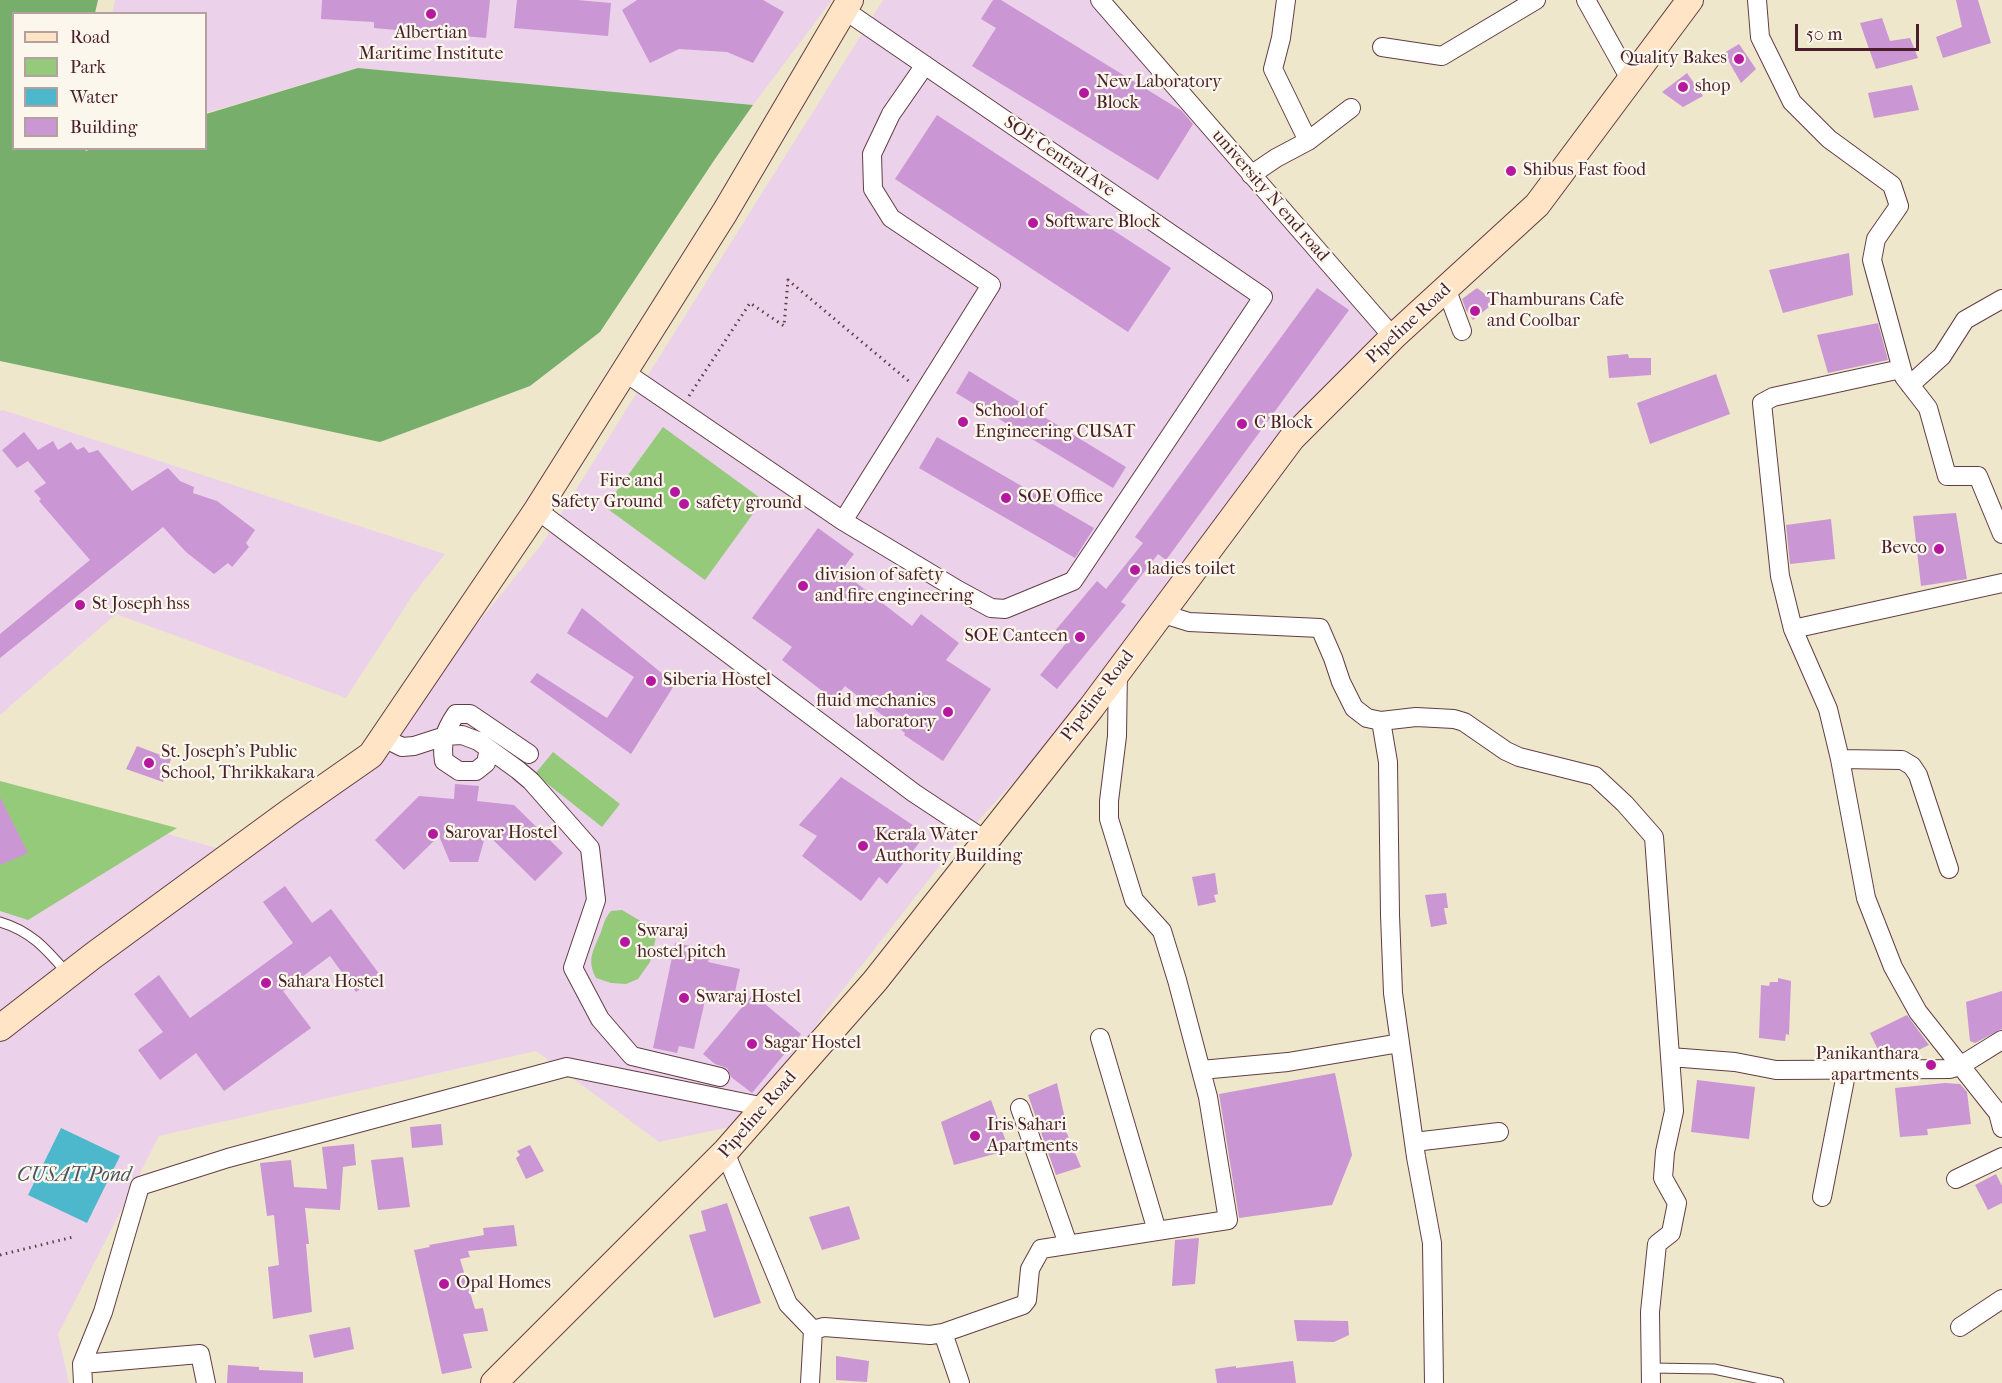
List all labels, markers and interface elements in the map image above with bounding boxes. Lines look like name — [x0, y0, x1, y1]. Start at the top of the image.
marker: Albertian Maritime Institute — [424, 7, 438, 21]
legend — [12, 12, 207, 150]
scale bar — [1798, 12, 1922, 50]
place label: Albertian Maritime Institute — [359, 23, 503, 66]
text: 50 m — [1806, 24, 1842, 45]
text: Road — [70, 27, 110, 48]
place label: Quality Bakes — [1620, 48, 1727, 70]
marker: Quality Bakes — [1732, 52, 1746, 66]
text: Park — [70, 57, 106, 78]
place label: New Laboratory Block — [1096, 72, 1222, 115]
place label: shop — [1695, 76, 1730, 98]
marker: shop — [1676, 80, 1690, 94]
marker: New Laboratory Block — [1077, 86, 1091, 100]
text: Water — [70, 87, 118, 108]
street label: SOE Central Ave — [999, 112, 1119, 202]
text: Building — [70, 117, 137, 138]
street label: university N end road — [1207, 126, 1333, 266]
place label: Shibus Fast food — [1523, 160, 1646, 182]
marker: Shibus Fast food — [1504, 164, 1518, 178]
place label: Software Block — [1045, 212, 1160, 234]
marker: Software Block — [1026, 216, 1040, 230]
street label: Pipeline Road — [1362, 279, 1456, 369]
place label: Thamburans Cafe and Coolbar — [1487, 290, 1624, 332]
marker: Thamburans Cafe and Coolbar — [1468, 304, 1482, 318]
place label: School of Engineering CUSAT — [975, 401, 1135, 444]
place label: C Block — [1254, 413, 1313, 435]
marker: School of Engineering CUSAT — [956, 415, 970, 429]
marker: C Block — [1235, 417, 1249, 431]
place label: Fire and Safety Ground — [551, 471, 663, 514]
marker: Fire and Safety Ground — [668, 485, 682, 499]
place label: SOE Office — [1018, 487, 1103, 509]
marker: SOE Office — [999, 491, 1013, 505]
place label: safety ground — [696, 493, 802, 515]
marker: safety ground — [677, 497, 691, 511]
place label: Bevco — [1881, 538, 1927, 560]
marker: Bevco — [1932, 542, 1946, 556]
place label: ladies toilet — [1147, 559, 1236, 581]
marker: ladies toilet — [1128, 563, 1142, 577]
place label: division of safety and fire engineering — [815, 565, 973, 608]
marker: division of safety and fire engineering — [796, 579, 810, 593]
place label: St Joseph hss — [92, 594, 190, 616]
marker: St Joseph hss — [73, 598, 87, 612]
place label: SOE Canteen — [964, 626, 1068, 648]
marker: SOE Canteen — [1073, 630, 1087, 644]
street label: Pipeline Road — [1057, 646, 1139, 746]
place label: Siberia Hostel — [663, 670, 771, 692]
marker: Siberia Hostel — [644, 674, 658, 688]
place label: fluid mechanics laboratory — [816, 691, 936, 734]
marker: fluid mechanics laboratory — [941, 705, 955, 719]
place label: St. Joseph's Public School, Thrikkakara — [161, 742, 315, 784]
marker: St. Joseph's Public School, Thrikkakara — [142, 756, 156, 770]
place label: Sarovar Hostel — [445, 823, 558, 845]
place label: Kerala Water Authority Building — [875, 825, 1022, 868]
marker: Sarovar Hostel — [426, 827, 440, 841]
marker: Kerala Water Authority Building — [856, 839, 870, 853]
place label: Swaraj hostel pitch — [637, 921, 726, 964]
marker: Swaraj hostel pitch — [618, 935, 632, 949]
place label: Sahara Hostel — [278, 972, 384, 994]
marker: Sahara Hostel — [259, 976, 273, 990]
place label: Swaraj Hostel — [696, 987, 801, 1009]
marker: Swaraj Hostel — [677, 991, 691, 1005]
place label: Sagar Hostel — [764, 1033, 861, 1055]
marker: Sagar Hostel — [745, 1037, 759, 1051]
place label: Panikanthara apartments — [1816, 1044, 1919, 1086]
marker: Panikanthara apartments — [1924, 1058, 1938, 1072]
street label: Pipeline Road — [714, 1067, 802, 1163]
place label: Iris Sahari Apartments — [987, 1115, 1078, 1158]
marker: Iris Sahari Apartments — [968, 1129, 982, 1143]
water label: CUSAT Pond — [17, 1164, 131, 1188]
place label: Opal Homes — [456, 1273, 551, 1295]
marker: Opal Homes — [437, 1277, 451, 1291]

